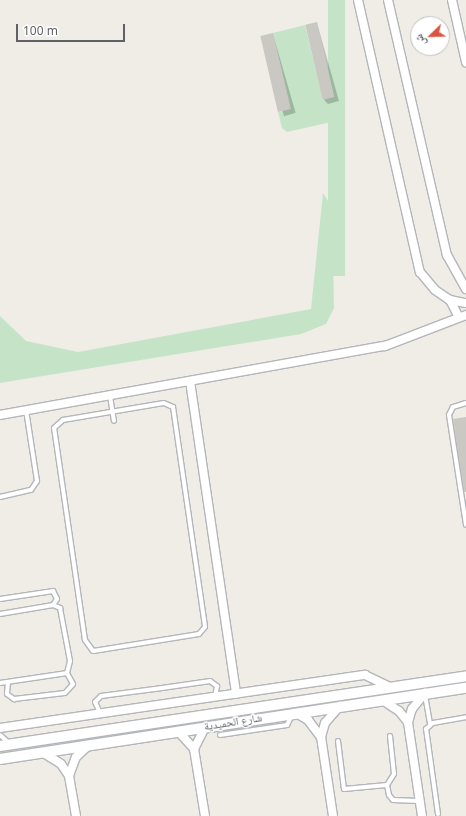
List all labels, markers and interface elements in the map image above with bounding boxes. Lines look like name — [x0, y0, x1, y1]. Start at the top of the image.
scale bar — [18, 16, 127, 42]
north arrow — [410, 16, 450, 56]
text: 100 m — [23, 22, 58, 39]
text: ش — [410, 32, 429, 49]
street label: شارع الحميدية — [203, 711, 263, 733]

